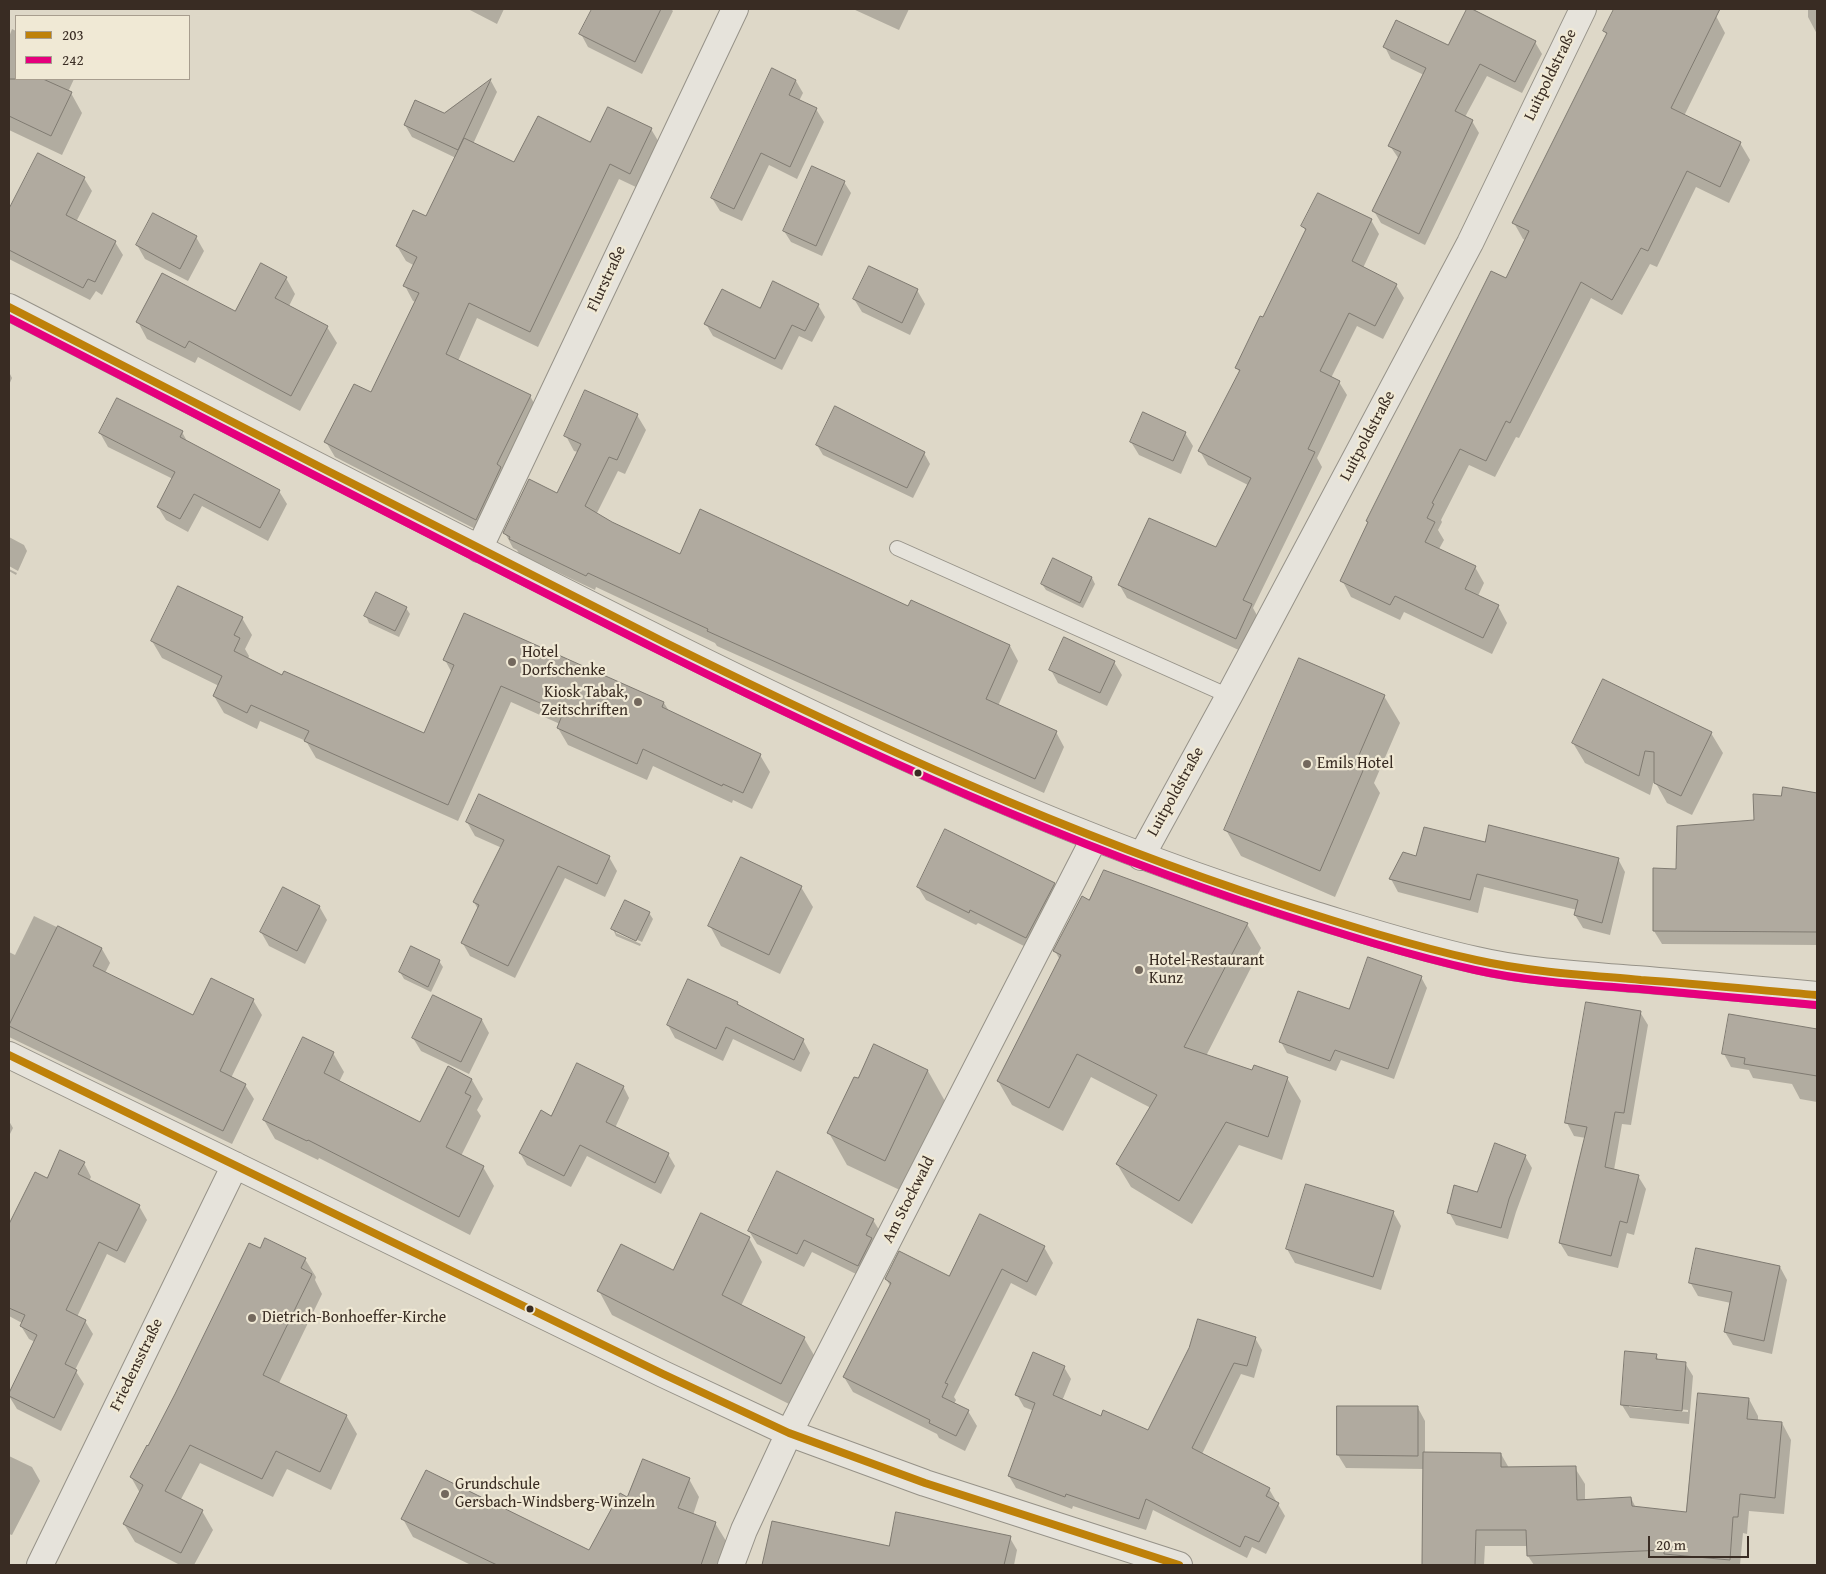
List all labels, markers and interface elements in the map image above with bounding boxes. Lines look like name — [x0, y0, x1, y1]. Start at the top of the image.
legend — [15, 15, 190, 80]
text: 203 — [62, 24, 84, 45]
street label: Luitpoldstraße — [1521, 26, 1581, 124]
text: 242 — [62, 49, 84, 70]
street label: Flurstraße — [583, 243, 631, 315]
street label: Luitpoldstraße — [1336, 388, 1400, 484]
place label: Hotel Dorfschenke — [522, 643, 606, 681]
marker: Hotel Dorfschenke — [506, 656, 518, 668]
place label: Kiosk Tabak, Zeitschriften — [541, 683, 628, 721]
marker: Kiosk Tabak, Zeitschriften — [632, 696, 644, 708]
street label: Luitpoldstraße — [1144, 744, 1208, 840]
place label: Emils Hotel — [1317, 754, 1393, 774]
marker: Emils Hotel — [1301, 758, 1313, 770]
unlabelled marker — [913, 768, 923, 778]
place label: Hotel-Restaurant Kunz — [1149, 951, 1264, 989]
marker: Hotel-Restaurant Kunz — [1133, 964, 1145, 976]
street label: Am Stockwald — [879, 1153, 939, 1247]
unlabelled marker — [525, 1304, 535, 1314]
place label: Dietrich-Bonhoeffer-Kirche — [262, 1308, 446, 1328]
marker: Dietrich-Bonhoeffer-Kirche — [246, 1312, 258, 1324]
street label: Friedensstraße — [106, 1316, 168, 1414]
place label: Grundschule Gersbach-Windsberg-Winzeln — [455, 1475, 655, 1513]
marker: Grundschule Gersbach-Windsberg-Winzeln — [439, 1488, 451, 1500]
scale bar — [1651, 1526, 1752, 1558]
text: 20 m — [1656, 1534, 1686, 1555]

